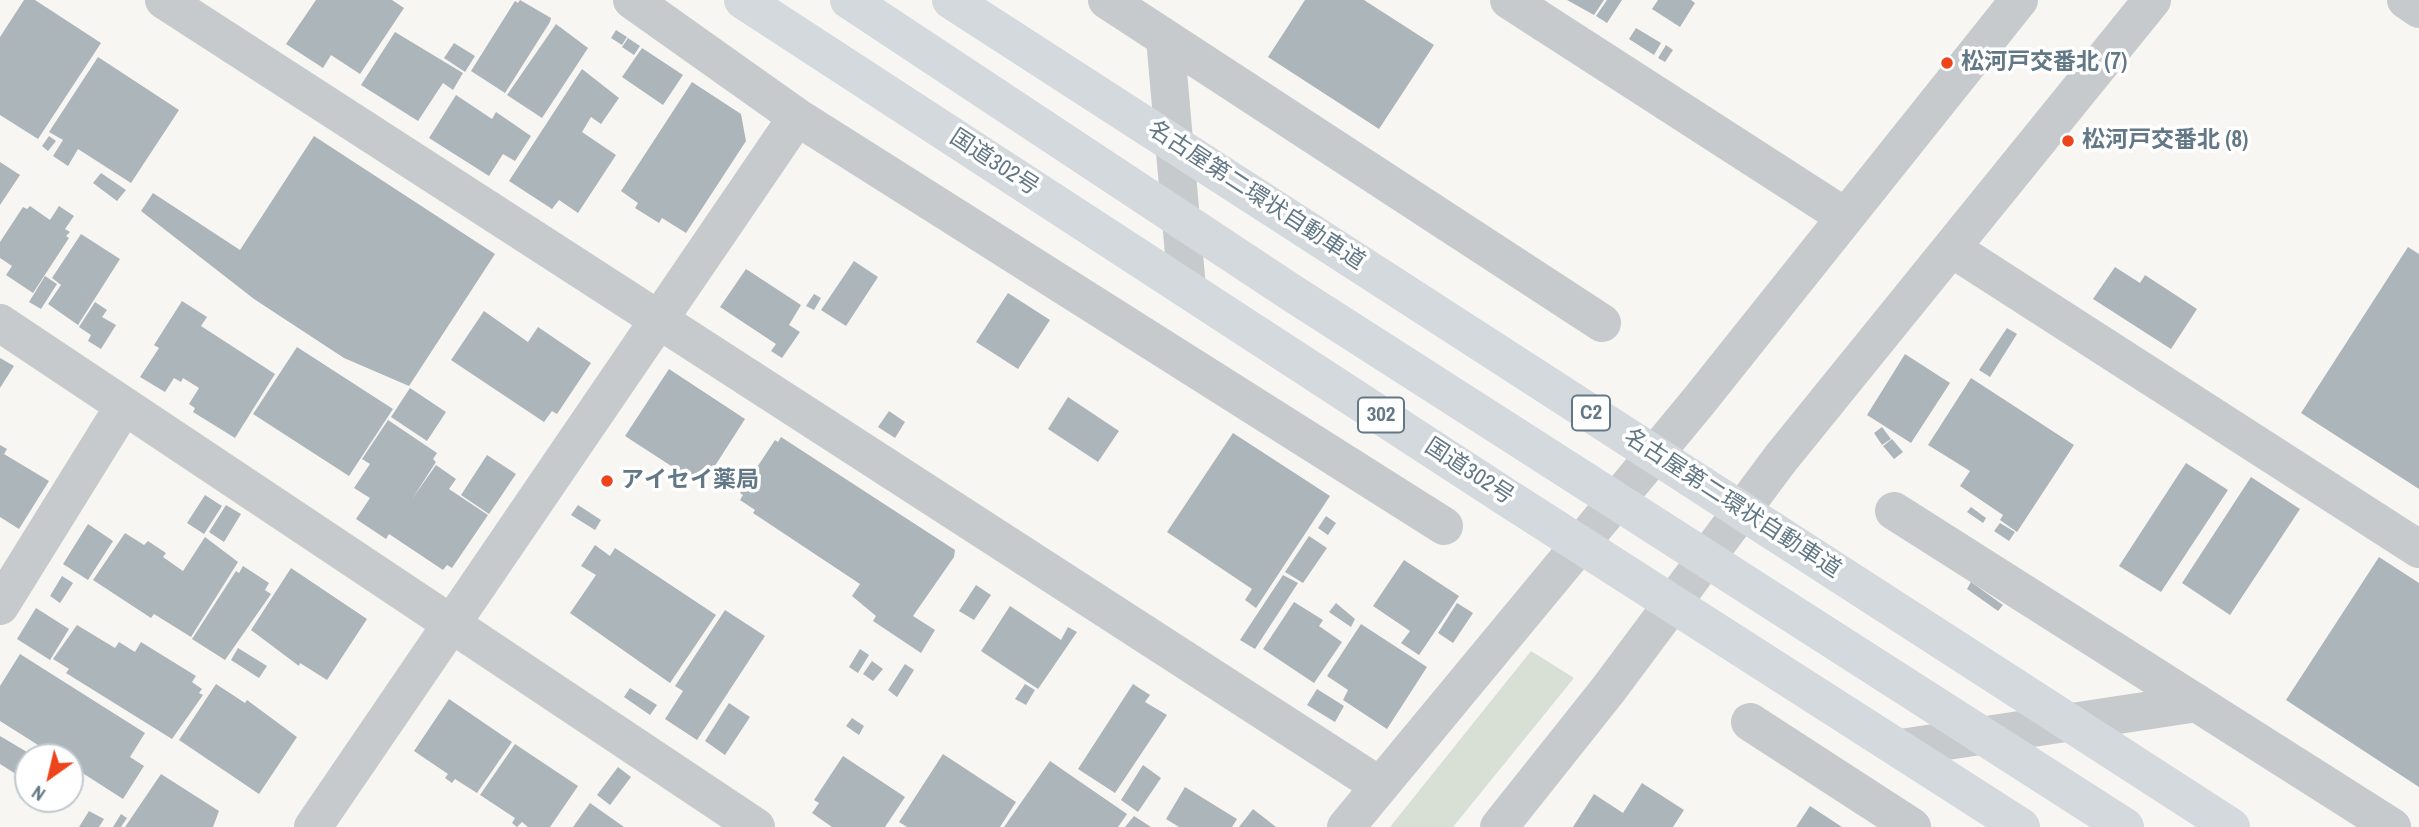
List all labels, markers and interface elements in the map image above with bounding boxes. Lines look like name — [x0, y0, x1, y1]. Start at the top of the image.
place label: 松河戸交番北 (7) — [1961, 49, 2127, 77]
marker: 松河戸交番北 (7) — [1939, 55, 1955, 71]
street label: 名古屋第二環状自動車道 — [1142, 116, 1370, 276]
street label: 国道302号 — [944, 124, 1044, 202]
place label: 松河戸交番北 (8) — [2082, 127, 2248, 155]
marker: 松河戸交番北 (8) — [2060, 133, 2076, 149]
road number: C2 — [1572, 396, 1610, 430]
road number: 302 — [1358, 398, 1404, 432]
street label: 名古屋第二環状自動車道 — [1618, 424, 1846, 584]
street label: 国道302号 — [1419, 433, 1519, 511]
place label: アイセイ薬局 — [621, 467, 759, 495]
marker: アイセイ薬局 — [599, 473, 615, 489]
north arrow — [14, 743, 84, 813]
text: N — [26, 780, 50, 808]

